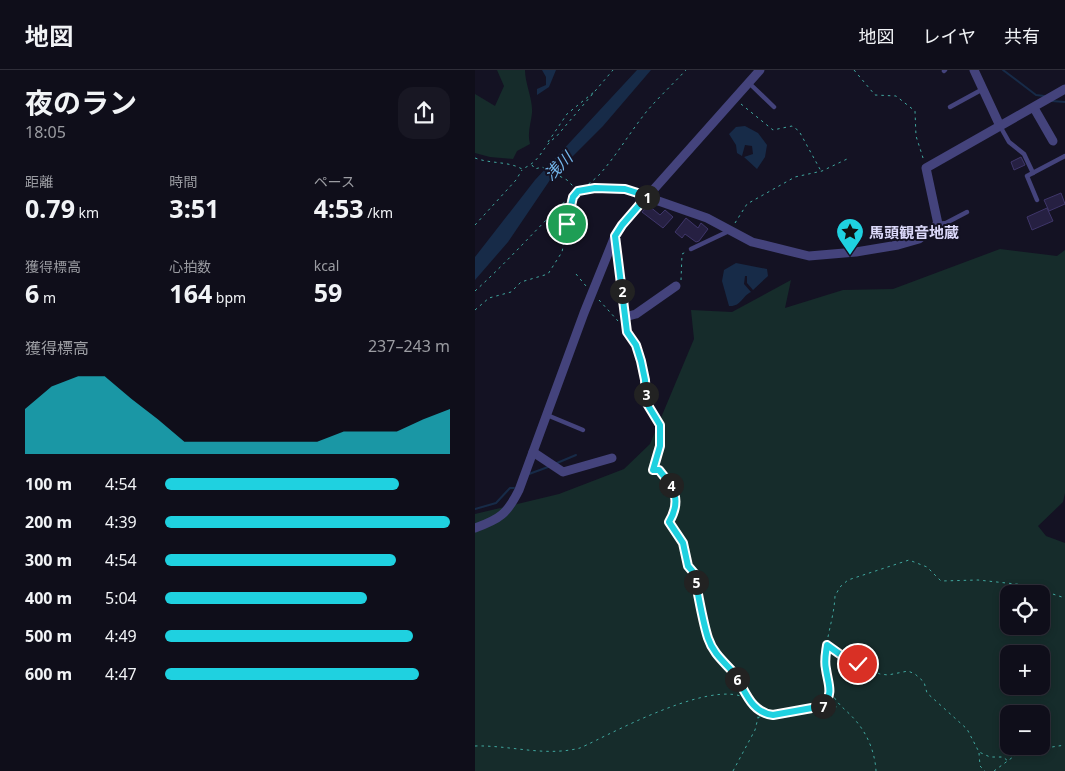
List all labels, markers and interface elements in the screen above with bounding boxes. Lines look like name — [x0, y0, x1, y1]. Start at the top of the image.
text: 地図 — [25, 19, 73, 52]
text: 地図 — [859, 24, 895, 48]
text: レイヤ — [923, 24, 976, 48]
text: 共有 — [1004, 24, 1040, 48]
text: 夜のラン — [25, 83, 137, 121]
button: share — [398, 87, 450, 139]
text: 18:05 — [25, 121, 66, 143]
water label: 浅川 — [539, 145, 579, 185]
text: 距離 — [25, 172, 53, 191]
text: 時間 — [169, 172, 197, 191]
text: ペース — [314, 172, 355, 191]
pin: 1 — [635, 184, 659, 210]
text: 1 — [643, 188, 652, 207]
text: 0.79 — [25, 191, 75, 225]
text: 3:51 — [169, 191, 219, 225]
text: 4:53 — [314, 191, 364, 225]
text: km — [75, 203, 99, 222]
text: /km — [364, 203, 393, 222]
pin — [546, 203, 588, 245]
icon: arrive — [553, 210, 581, 238]
place icon: 馬頭観音地蔵 — [835, 217, 865, 256]
place label: 馬頭観音地蔵 — [869, 222, 959, 242]
text: kcal — [314, 256, 339, 275]
text: 獲得標高 — [25, 257, 81, 276]
text: 心拍数 — [169, 257, 211, 276]
text: 59 — [314, 275, 342, 309]
text: 6 — [25, 276, 39, 310]
text: 164 — [169, 276, 212, 310]
pin: 2 — [609, 278, 635, 304]
text: 2 — [618, 282, 627, 301]
text: m — [39, 288, 56, 307]
text: bpm — [212, 288, 246, 307]
text: 237–243 m — [368, 335, 450, 357]
text: 獲得標高 — [25, 337, 89, 359]
pin: 3 — [633, 382, 659, 406]
text: 3 — [642, 385, 651, 404]
pin: 4 — [659, 472, 683, 498]
text: 100 m — [25, 473, 72, 495]
text: 4:54 — [105, 473, 137, 495]
text: 4 — [667, 476, 676, 495]
text: 200 m — [25, 511, 72, 533]
text: 4:39 — [105, 511, 137, 533]
text: 300 m — [25, 549, 72, 571]
text: 4:54 — [105, 549, 137, 571]
pin: 5 — [683, 570, 709, 594]
text: 5 — [692, 573, 701, 592]
map controls — [1000, 585, 1050, 755]
button: locate — [1000, 585, 1050, 635]
text: 400 m — [25, 587, 72, 609]
text: 5:04 — [105, 587, 137, 609]
text: 500 m — [25, 625, 72, 647]
text: 4:49 — [105, 625, 137, 647]
pin — [837, 643, 879, 685]
button: + — [1000, 645, 1050, 695]
icon: check — [844, 650, 872, 678]
text: 600 m — [25, 663, 72, 685]
text: 4:47 — [105, 663, 137, 685]
pin: 6 — [725, 666, 749, 692]
text: 6 — [733, 670, 742, 689]
pin: 7 — [811, 694, 835, 718]
text: 7 — [819, 697, 828, 716]
button: − — [1000, 705, 1050, 755]

